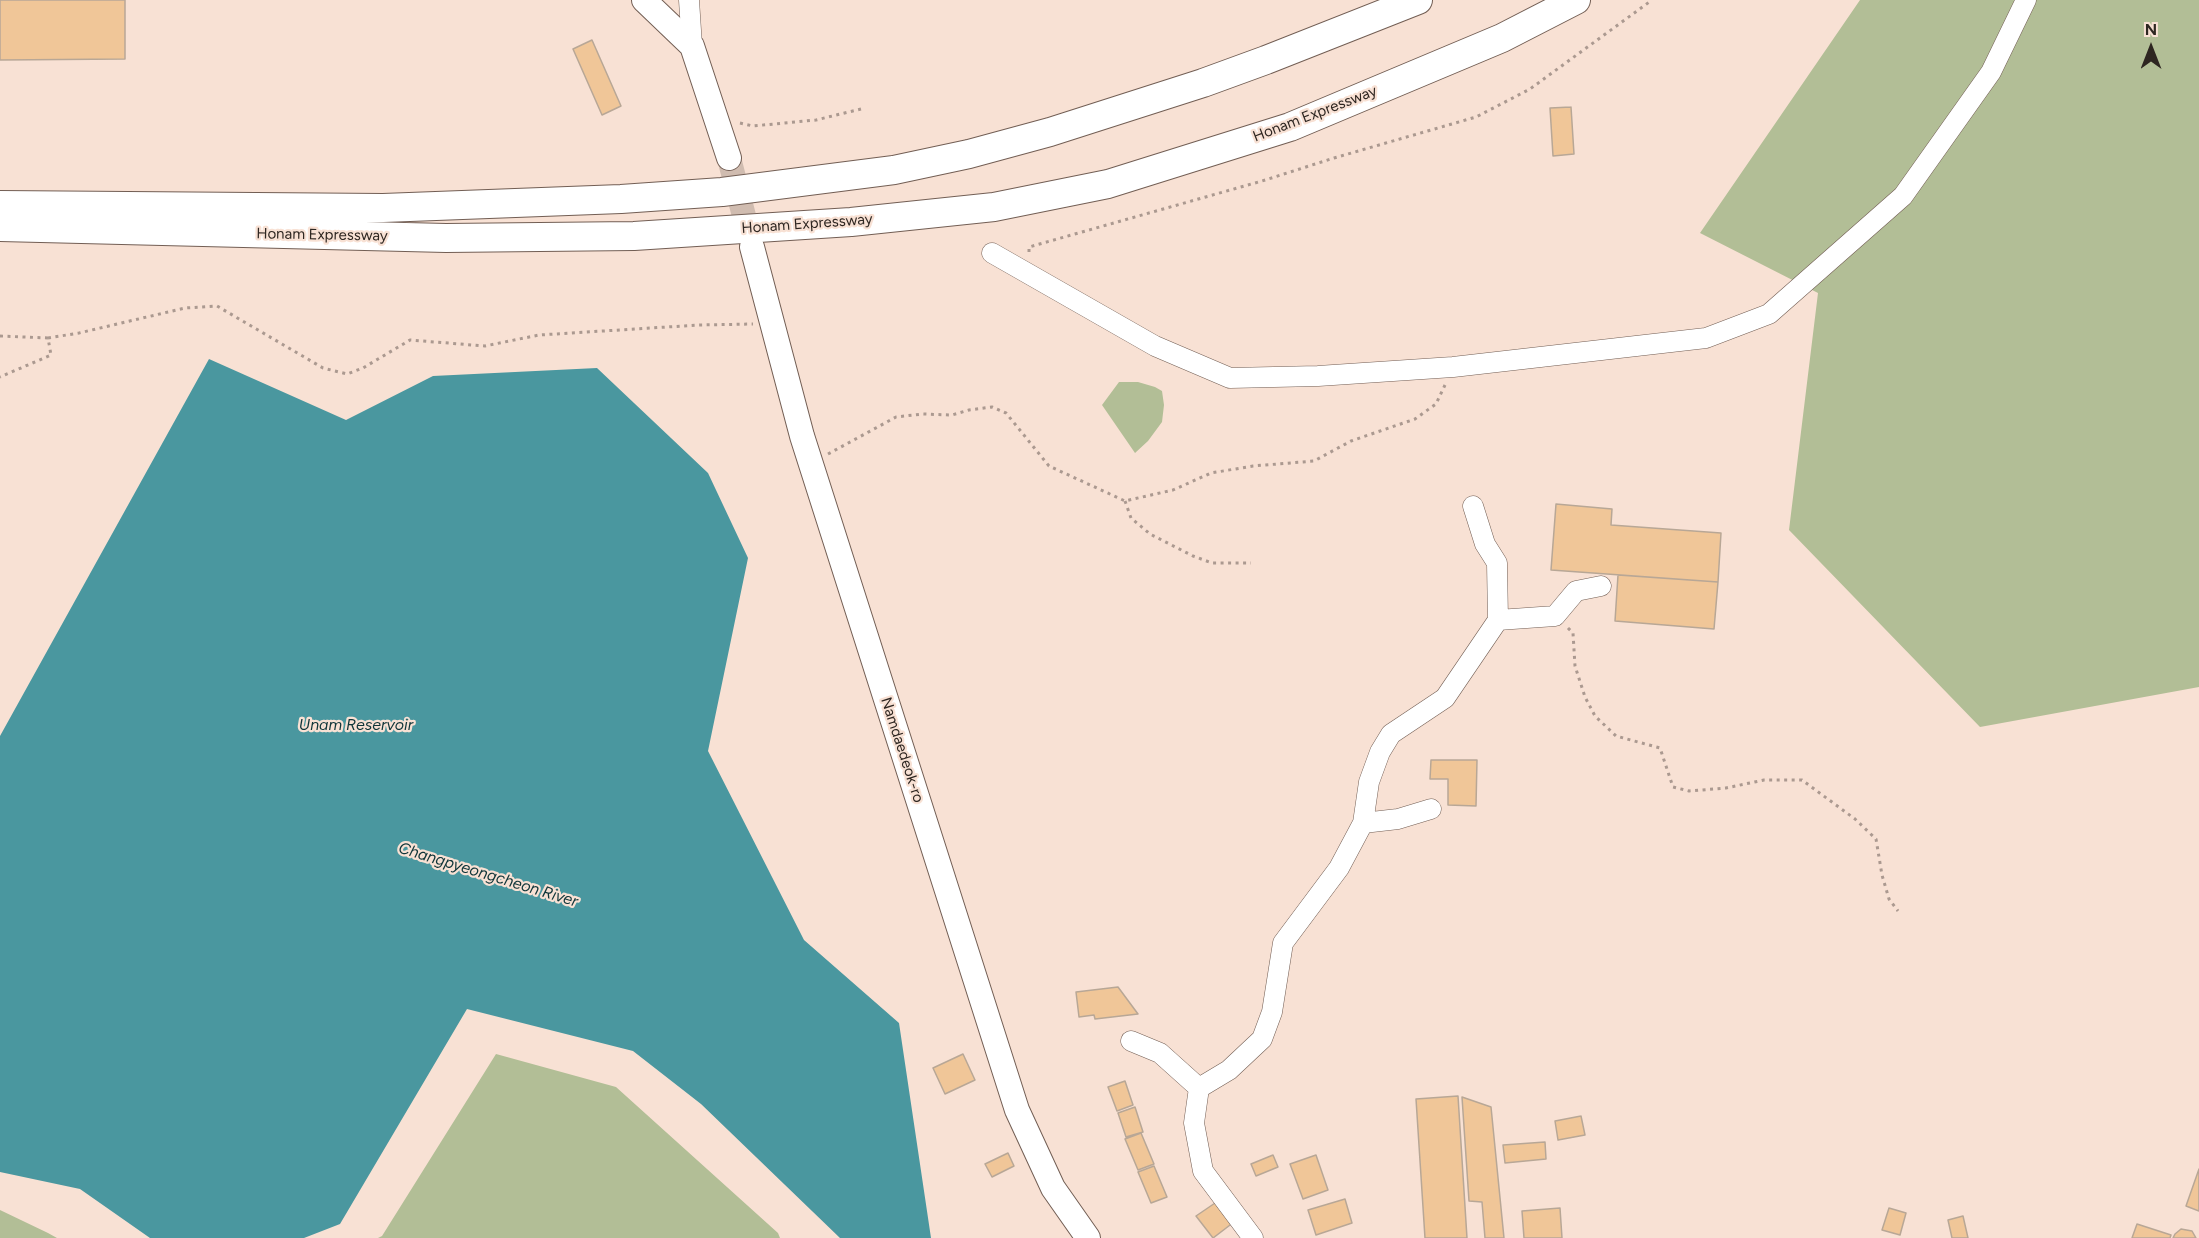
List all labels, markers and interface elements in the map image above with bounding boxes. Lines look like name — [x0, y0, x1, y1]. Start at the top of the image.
north arrow — [2121, 18, 2181, 78]
text: N — [2145, 20, 2157, 39]
street label: Honam Expressway — [1250, 82, 1380, 146]
street label: Honam Expressway — [741, 210, 873, 238]
street label: Honam Expressway — [256, 225, 388, 245]
street label: Namdaedeok-ro — [877, 695, 927, 805]
water label: Unam Reservoir — [299, 715, 413, 735]
water label: Changpyeongcheon River — [396, 839, 580, 911]

